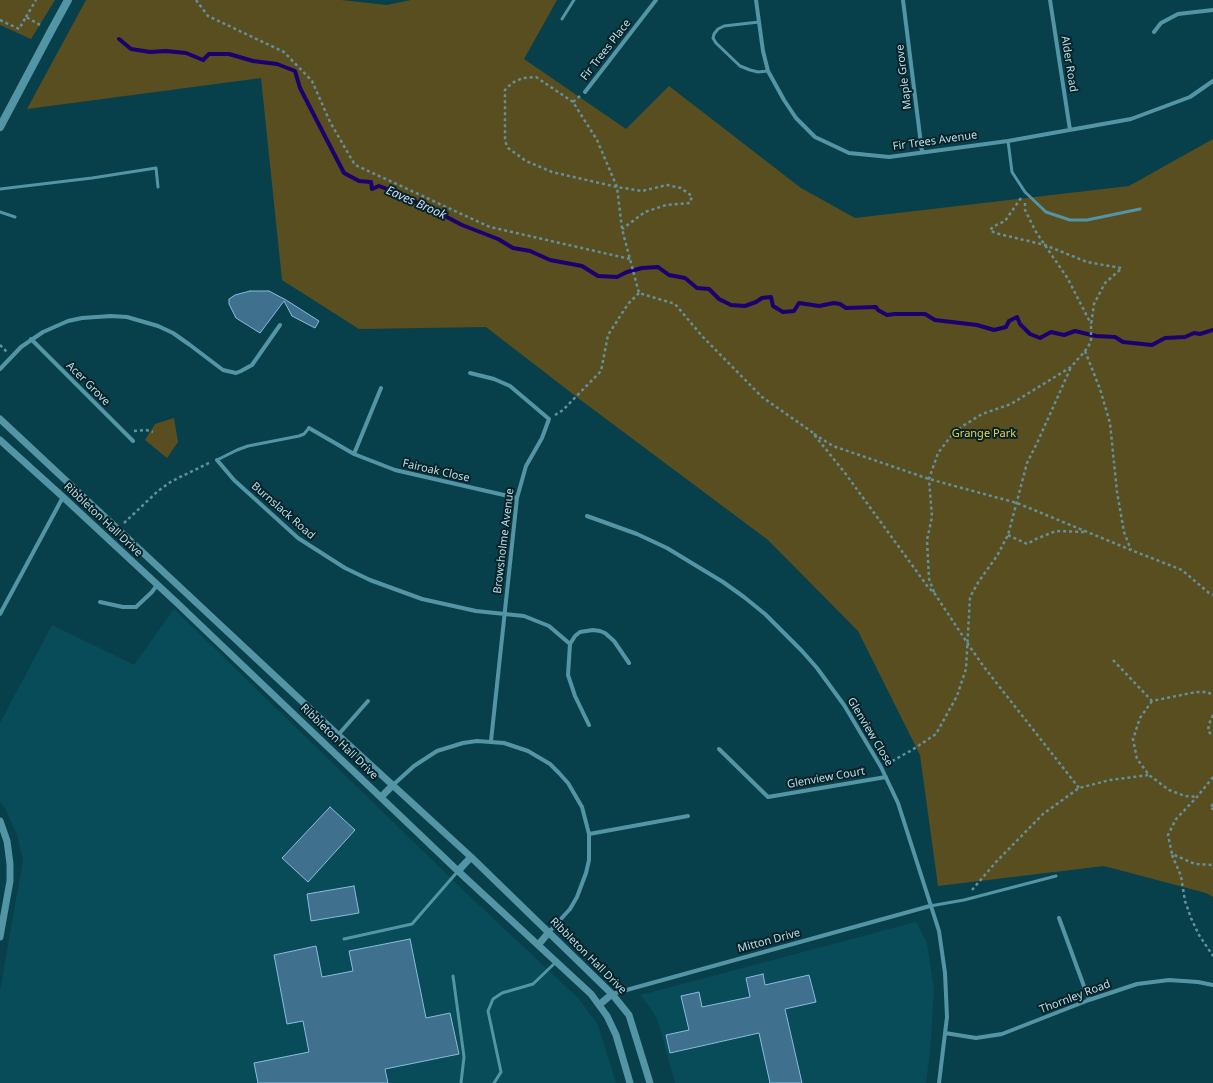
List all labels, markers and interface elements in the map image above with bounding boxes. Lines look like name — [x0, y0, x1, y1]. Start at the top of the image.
street label: Fir Trees Place — [578, 17, 634, 83]
street label: Alder Road — [1058, 35, 1080, 93]
street label: Maple Grove — [893, 44, 915, 110]
street label: Fir Trees Avenue — [892, 129, 978, 153]
water label: Eaves Brook — [384, 183, 448, 223]
street label: Acer Grove — [63, 359, 113, 409]
park label: Grange Park — [952, 427, 1016, 441]
street label: Fairoak Close — [401, 457, 471, 485]
street label: Ribbleton Hall Drive — [61, 480, 145, 560]
street label: Burnslack Road — [248, 480, 318, 542]
street label: Browsholme Avenue — [491, 488, 517, 594]
street label: Glenview Close — [844, 695, 896, 769]
street label: Ribbleton Hall Drive — [298, 702, 380, 782]
street label: Glenview Court — [786, 765, 866, 791]
street label: Ribbleton Hall Drive — [547, 915, 629, 997]
street label: Mitton Drive — [736, 926, 802, 956]
street label: Thornley Road — [1038, 977, 1112, 1017]

